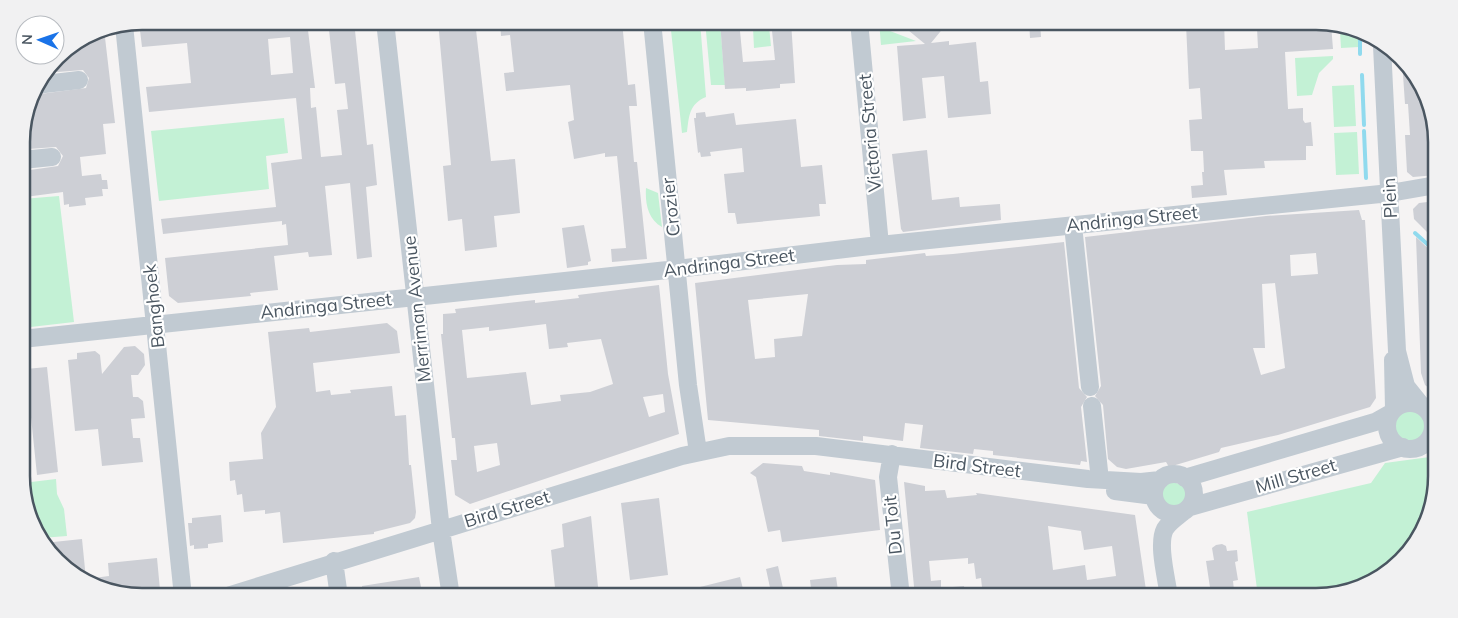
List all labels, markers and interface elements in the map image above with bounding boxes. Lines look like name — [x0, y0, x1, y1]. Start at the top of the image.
north arrow — [15, 15, 65, 65]
text: N — [18, 34, 36, 45]
street label: Victoria Street — [853, 73, 886, 193]
street label: Crozier — [656, 176, 685, 238]
street label: Plein — [1377, 177, 1402, 219]
street label: Andringa Street — [1065, 200, 1199, 237]
street label: Merriman Avenue — [397, 235, 436, 383]
street label: Andringa Street — [662, 243, 796, 282]
street label: Banghoek — [138, 262, 169, 349]
street label: Andringa Street — [259, 287, 393, 324]
street label: Bird Street — [932, 449, 1022, 482]
street label: Mill Street — [1253, 453, 1339, 498]
street label: Bird Street — [461, 485, 552, 532]
street label: Du Toit — [878, 495, 907, 556]

